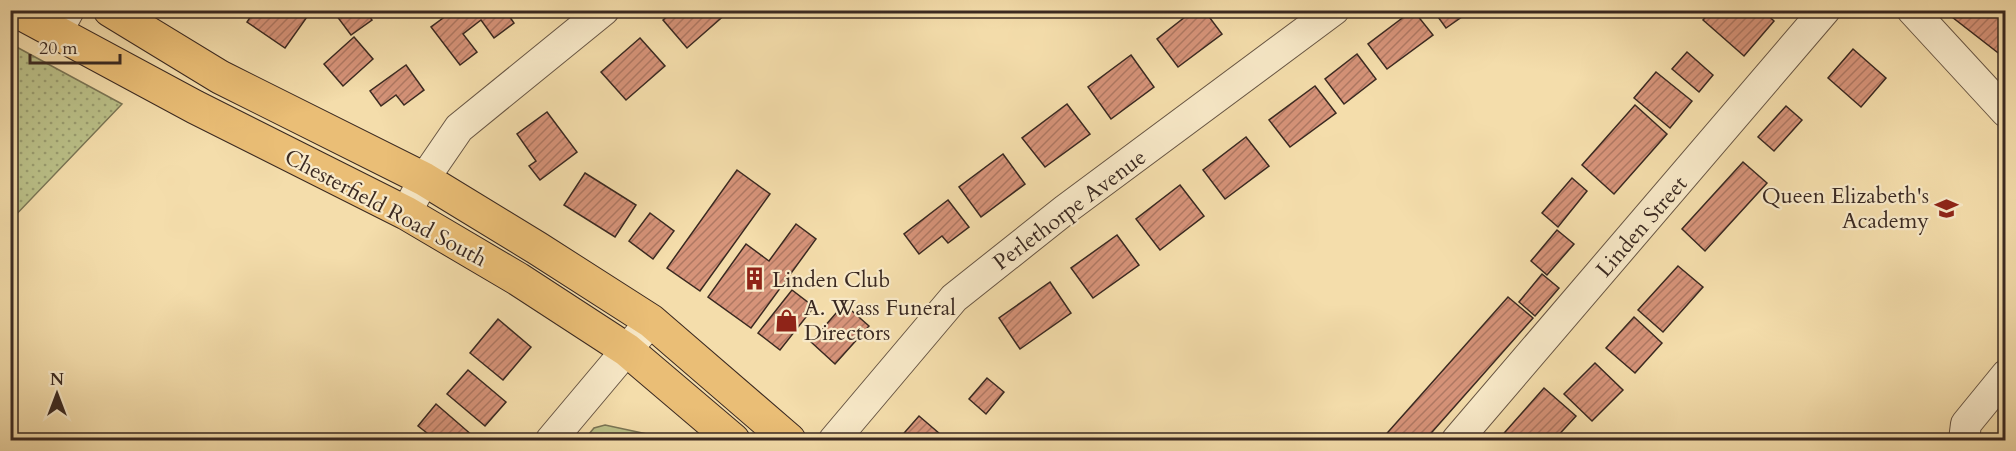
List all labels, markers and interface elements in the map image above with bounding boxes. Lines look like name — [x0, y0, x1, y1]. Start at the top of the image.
scale bar — [30, 27, 120, 65]
text: 20 m — [39, 36, 78, 61]
street label: Chesterfield Road South — [279, 142, 492, 274]
street label: Perlethorpe Avenue — [987, 142, 1152, 277]
street label: Linden Street — [1589, 170, 1694, 284]
place label: Queen Elizabeth's Academy — [1762, 181, 1929, 236]
school or university icon: Queen Elizabeth's Academy — [1934, 195, 1960, 221]
place label: Linden Club — [772, 265, 890, 295]
building icon: Linden Club — [741, 266, 767, 292]
place label: A. Wass Funeral Directors — [804, 293, 956, 348]
shop icon: A. Wass Funeral Directors — [773, 307, 799, 333]
north arrow — [27, 364, 87, 424]
text: N — [50, 369, 64, 391]

